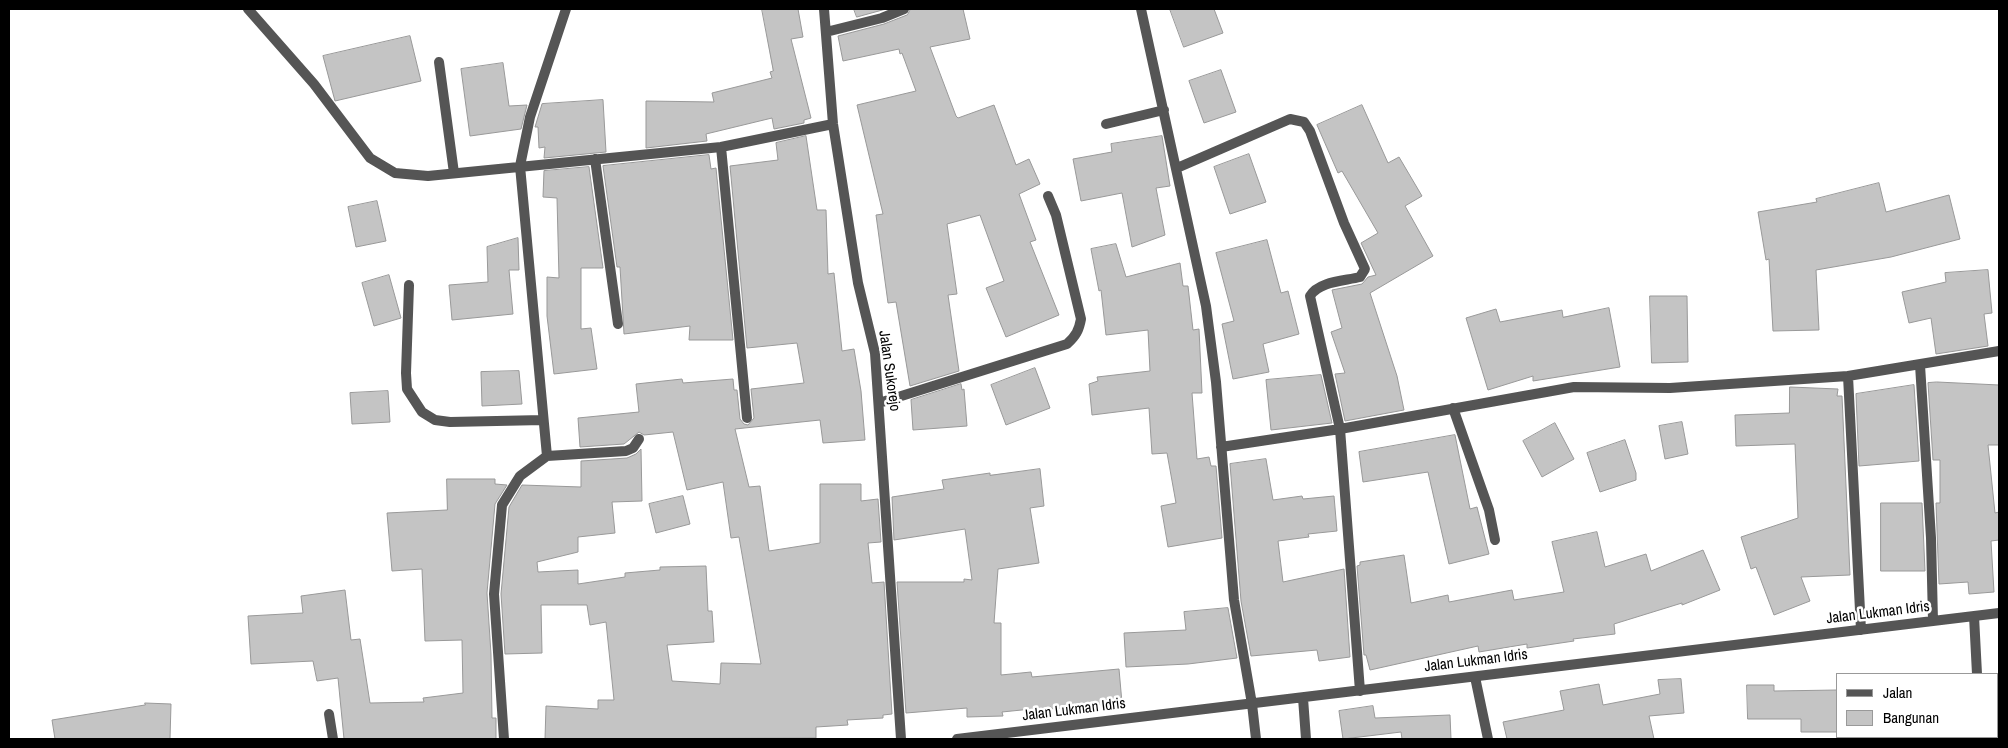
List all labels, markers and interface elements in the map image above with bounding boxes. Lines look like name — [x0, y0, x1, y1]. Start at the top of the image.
street label: Jalan Sukorejo — [874, 329, 904, 413]
street label: Jalan Lukman Idris — [1825, 598, 1931, 628]
street label: Jalan Lukman Idris — [1423, 646, 1529, 676]
legend — [1836, 673, 1998, 738]
text: Jalan — [1883, 682, 1912, 703]
street label: Jalan Lukman Idris — [1021, 695, 1127, 725]
text: Bangunan — [1883, 707, 1939, 728]

